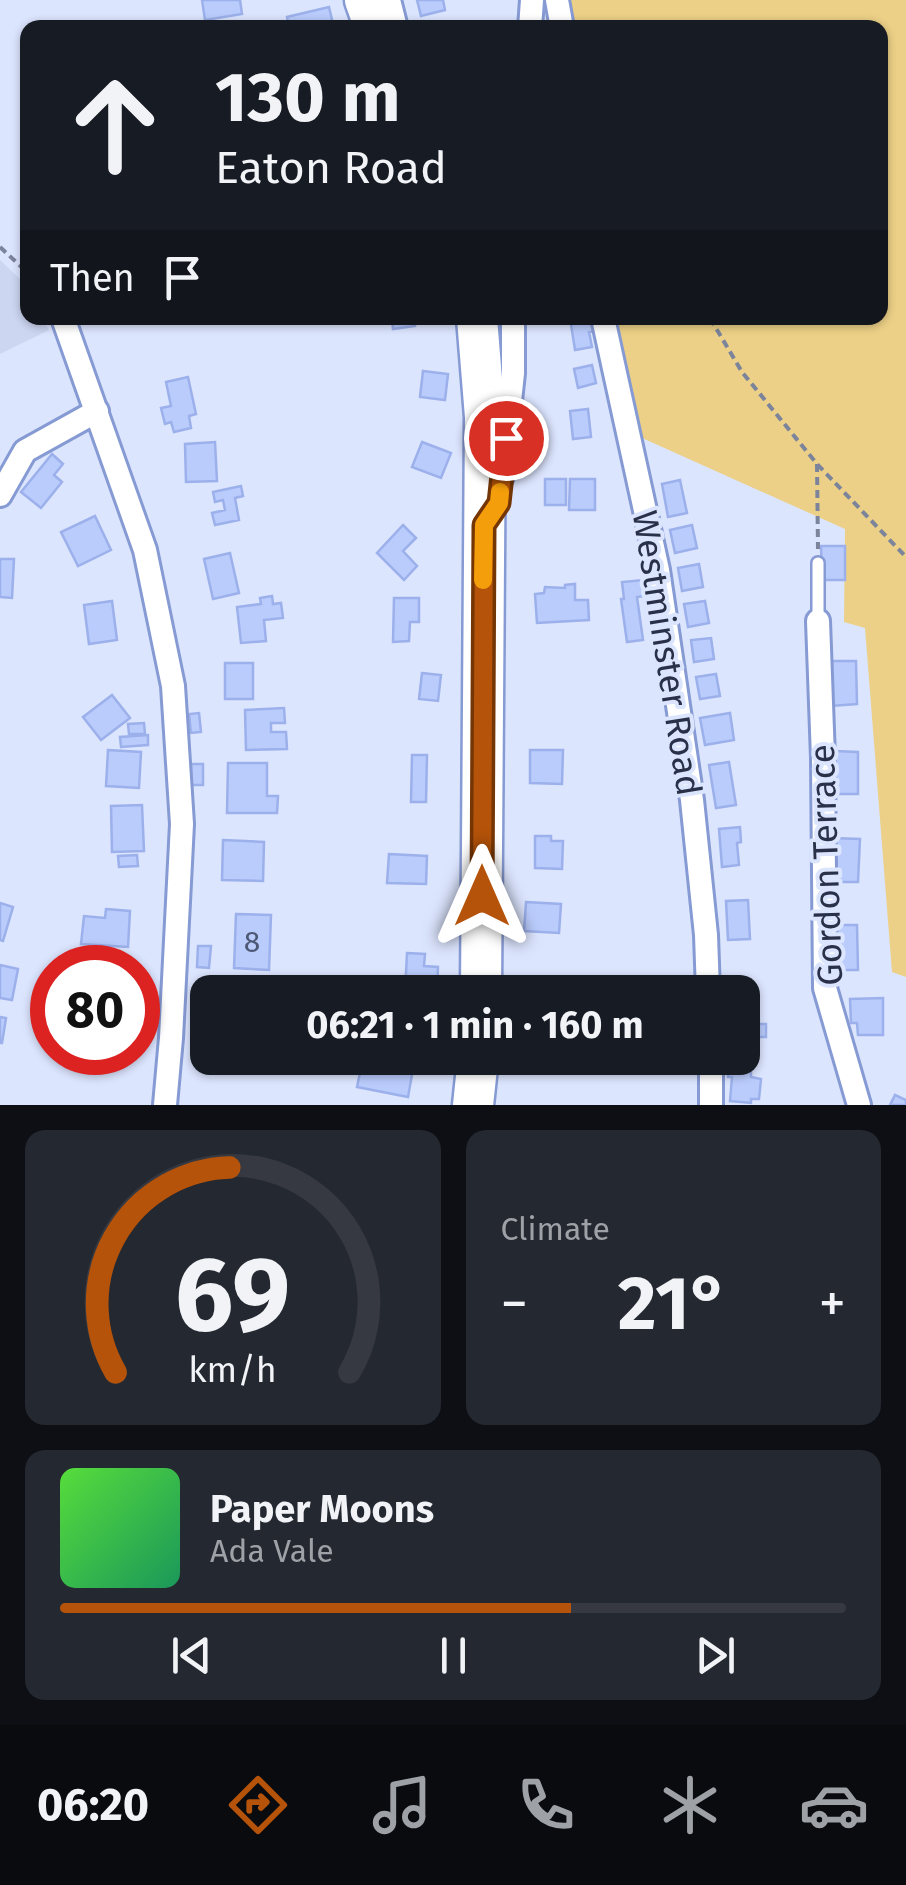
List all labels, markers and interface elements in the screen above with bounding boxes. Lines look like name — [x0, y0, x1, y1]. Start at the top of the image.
text: 130 m — [215, 56, 401, 140]
icon: ahead — [50, 60, 180, 190]
text: Eaton Road — [215, 141, 447, 195]
icon: arrive — [155, 250, 210, 305]
text: Then — [50, 255, 135, 301]
pin — [464, 396, 549, 481]
icon: arrive — [479, 411, 534, 466]
street label: Westminster Road — [624, 507, 710, 799]
street label: Gordon Terrace — [801, 744, 851, 986]
position arrow — [430, 844, 534, 948]
house number: 8 — [244, 924, 260, 960]
speed limit sign: 80 — [30, 945, 160, 1075]
text: 06:21 · 1 min · 160 m — [306, 1002, 644, 1048]
text: Climate — [501, 1210, 610, 1248]
text: 69 — [175, 1233, 290, 1358]
text: 21° — [618, 1259, 729, 1349]
text: − — [501, 1271, 528, 1337]
text: + — [819, 1271, 846, 1337]
text: km/h — [189, 1349, 277, 1391]
text: Paper Moons — [210, 1486, 434, 1532]
text: Ada Vale — [210, 1532, 334, 1570]
icon: previous — [164, 1628, 219, 1683]
icon: pause — [426, 1628, 481, 1683]
icon: next — [688, 1628, 743, 1683]
icon: directions — [223, 1770, 293, 1840]
icon: music — [367, 1770, 437, 1840]
icon: phone — [511, 1770, 581, 1840]
icon: climate — [655, 1770, 725, 1840]
icon: car — [799, 1770, 869, 1840]
text: 06:20 — [37, 1778, 149, 1832]

